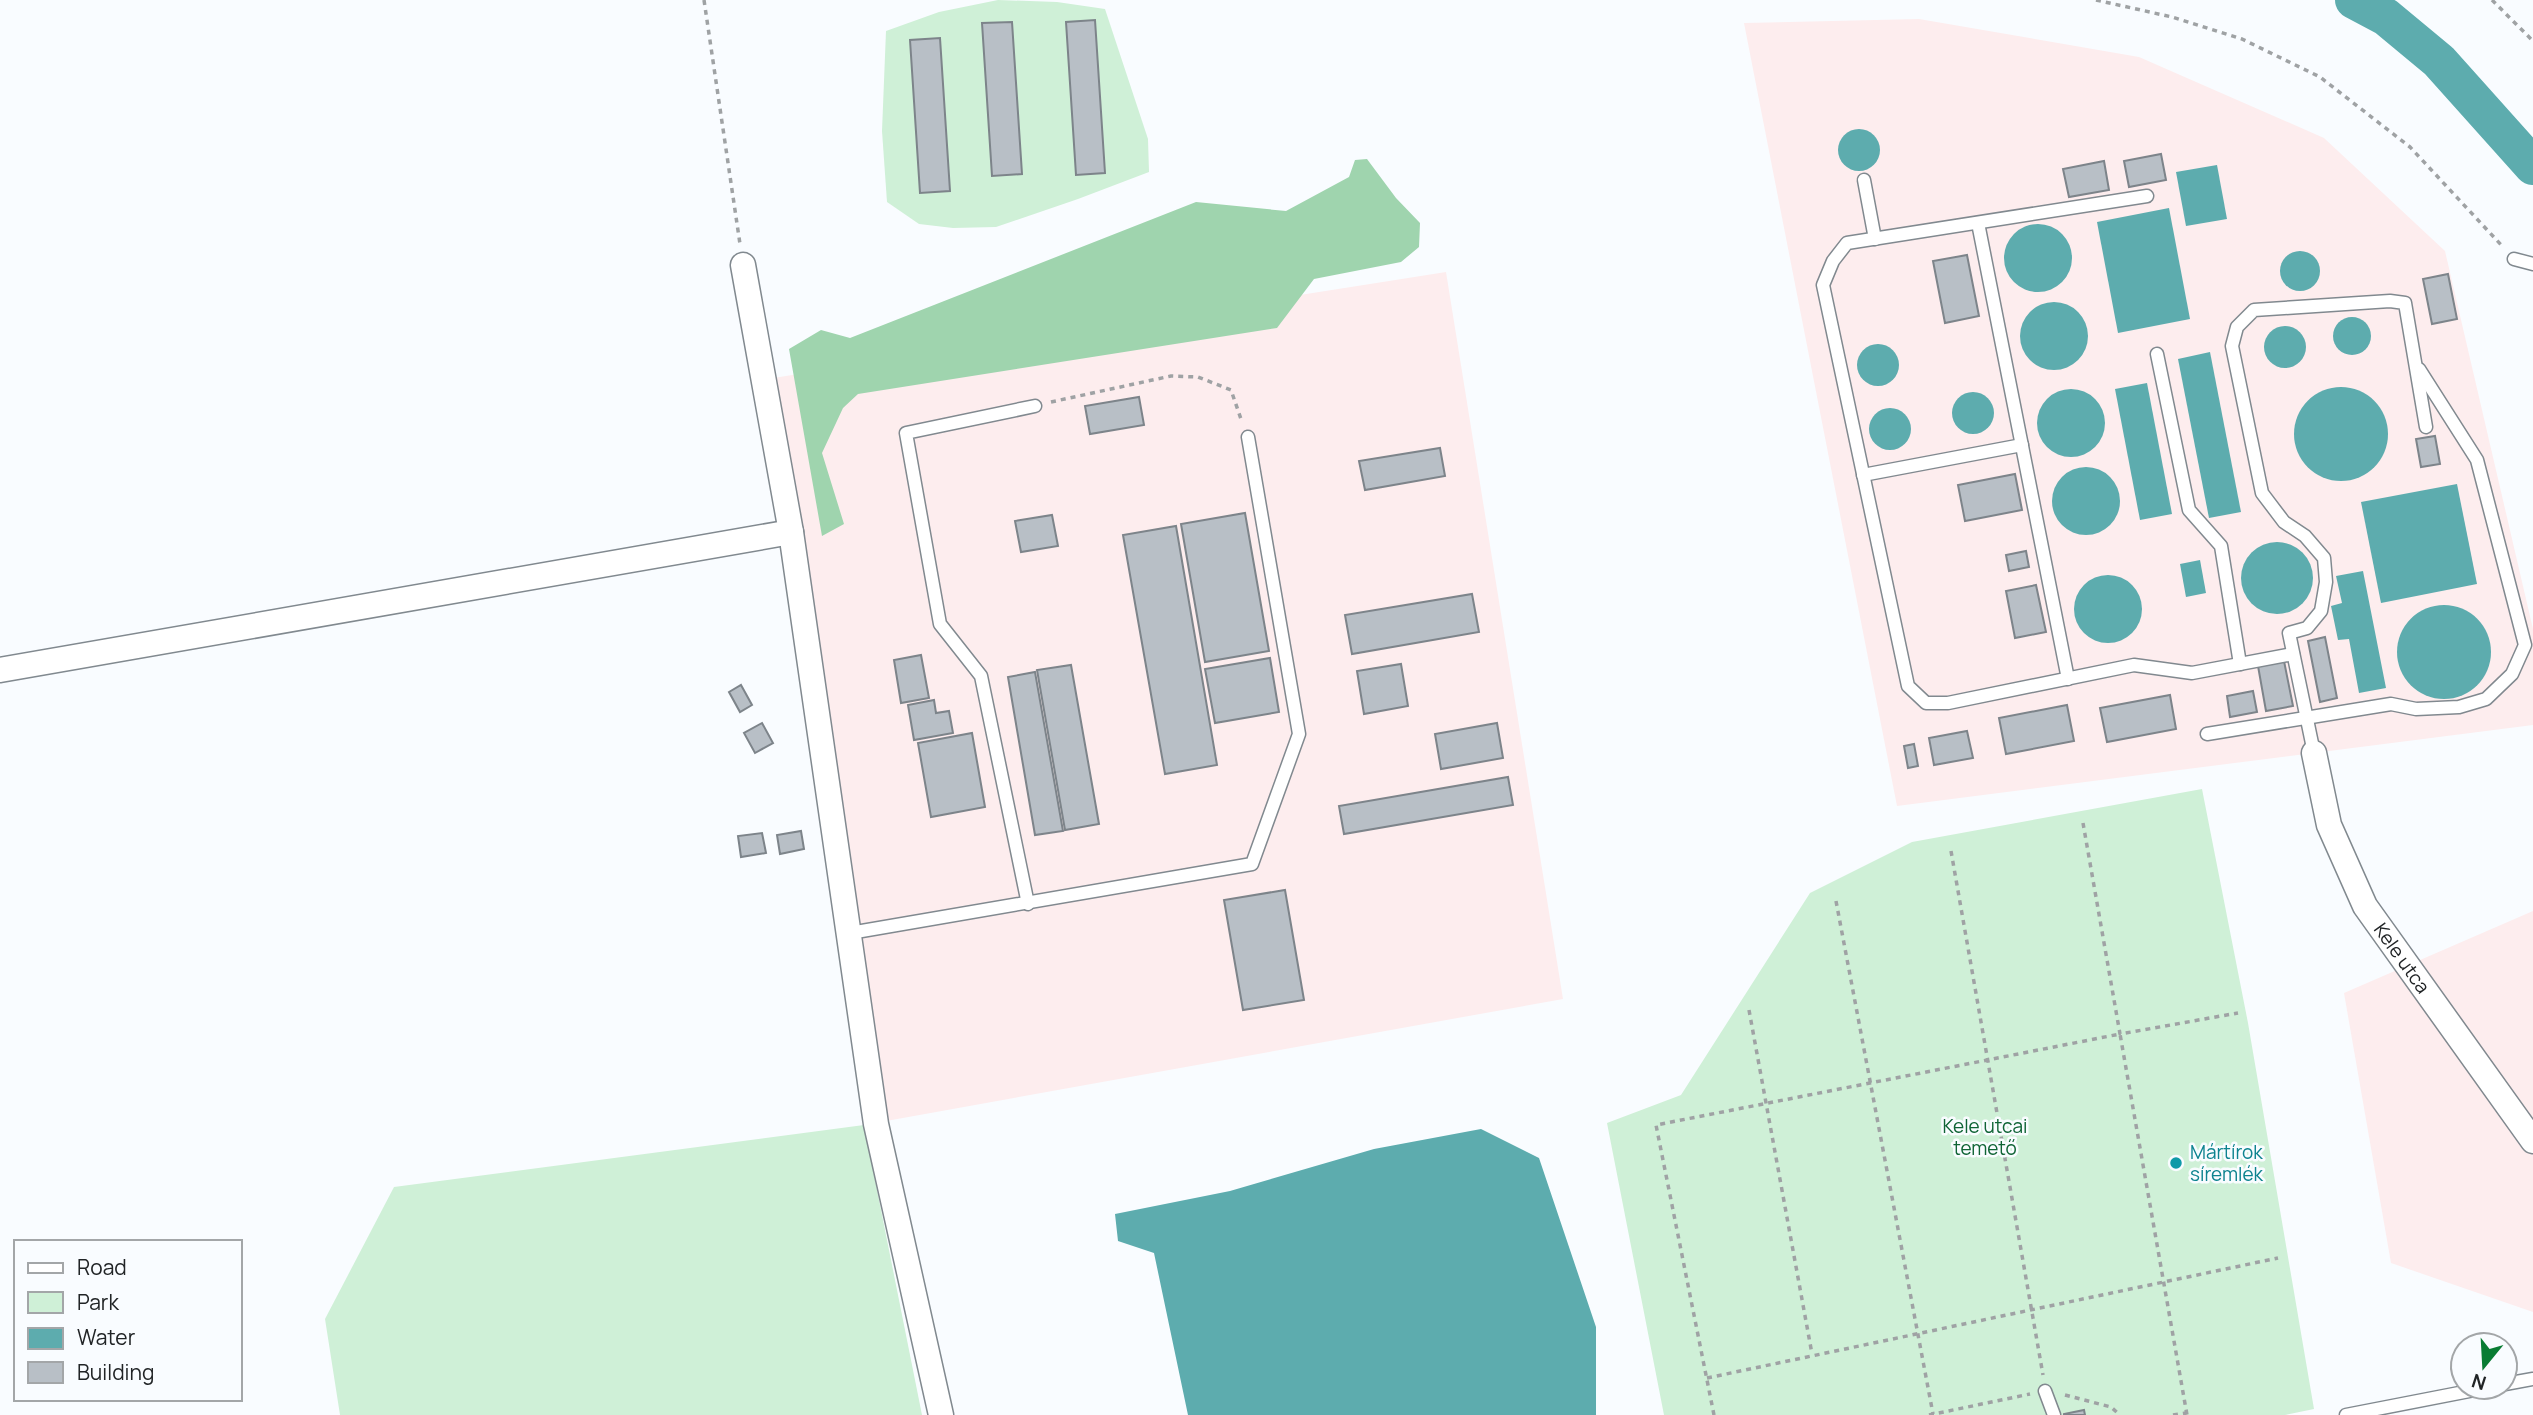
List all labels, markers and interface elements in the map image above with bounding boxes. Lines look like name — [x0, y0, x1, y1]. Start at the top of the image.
street label: Kele utca — [2368, 918, 2436, 998]
park label: Kele utcai temető — [1943, 1113, 2027, 1161]
place label: Mártírok síremlék — [2190, 1139, 2264, 1187]
marker: Mártírok síremlék — [2168, 1155, 2184, 1171]
legend — [14, 1240, 242, 1401]
text: Road — [77, 1253, 127, 1281]
text: Park — [77, 1288, 119, 1316]
text: Water — [77, 1323, 136, 1351]
north arrow — [2449, 1331, 2519, 1401]
text: Building — [77, 1358, 154, 1386]
text: N — [2468, 1368, 2489, 1397]

